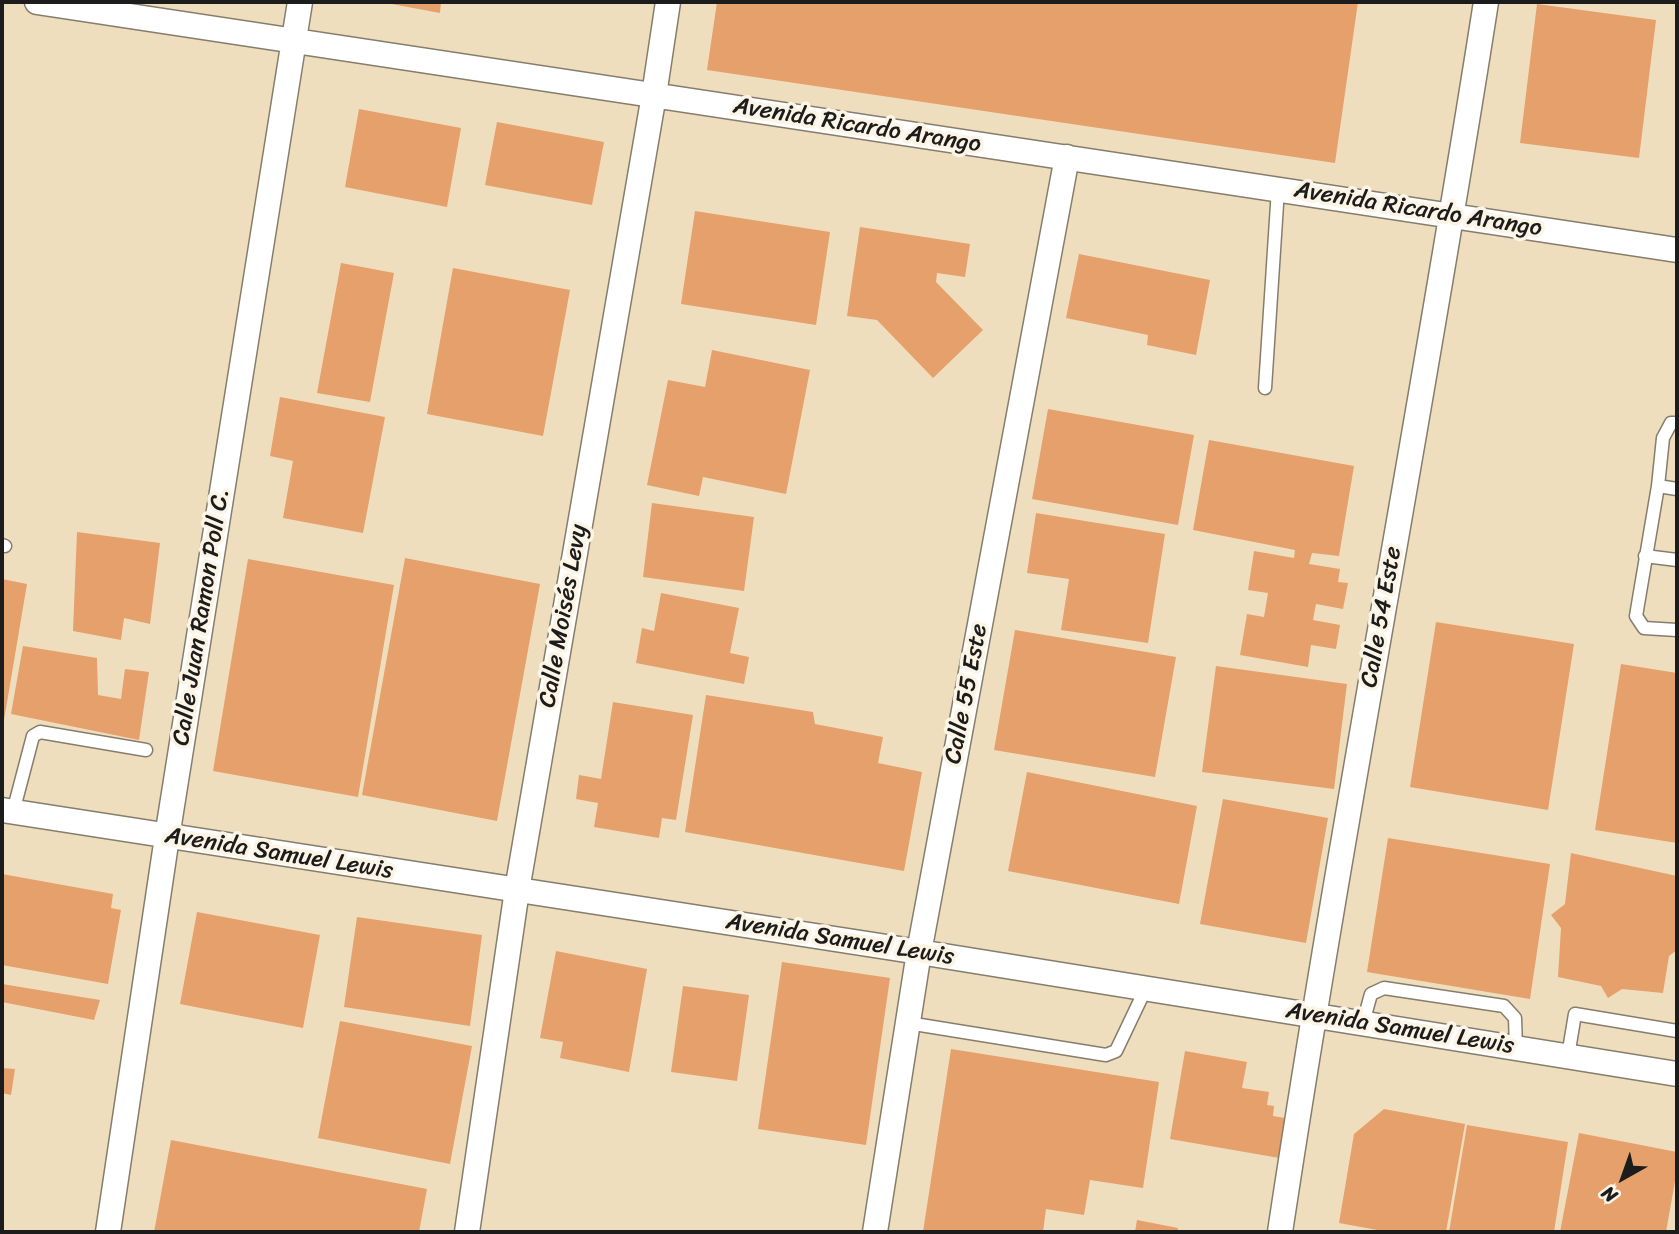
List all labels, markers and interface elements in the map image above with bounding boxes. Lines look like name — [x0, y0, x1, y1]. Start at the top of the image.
street label: Avenida Ricardo Arango — [731, 92, 983, 160]
street label: Avenida Ricardo Arango — [1292, 176, 1544, 244]
street label: Calle Juan Ramon Poll C. — [167, 486, 237, 748]
street label: Calle Moisés Levy — [534, 522, 594, 710]
street label: Calle 54 Este — [1355, 544, 1409, 690]
street label: Calle 55 Este — [939, 622, 995, 766]
street label: Avenida Samuel Lewis — [163, 822, 395, 886]
street label: Avenida Samuel Lewis — [724, 908, 956, 972]
street label: Avenida Samuel Lewis — [1284, 997, 1516, 1061]
north arrow — [1588, 1143, 1658, 1213]
text: N — [1594, 1178, 1625, 1211]

